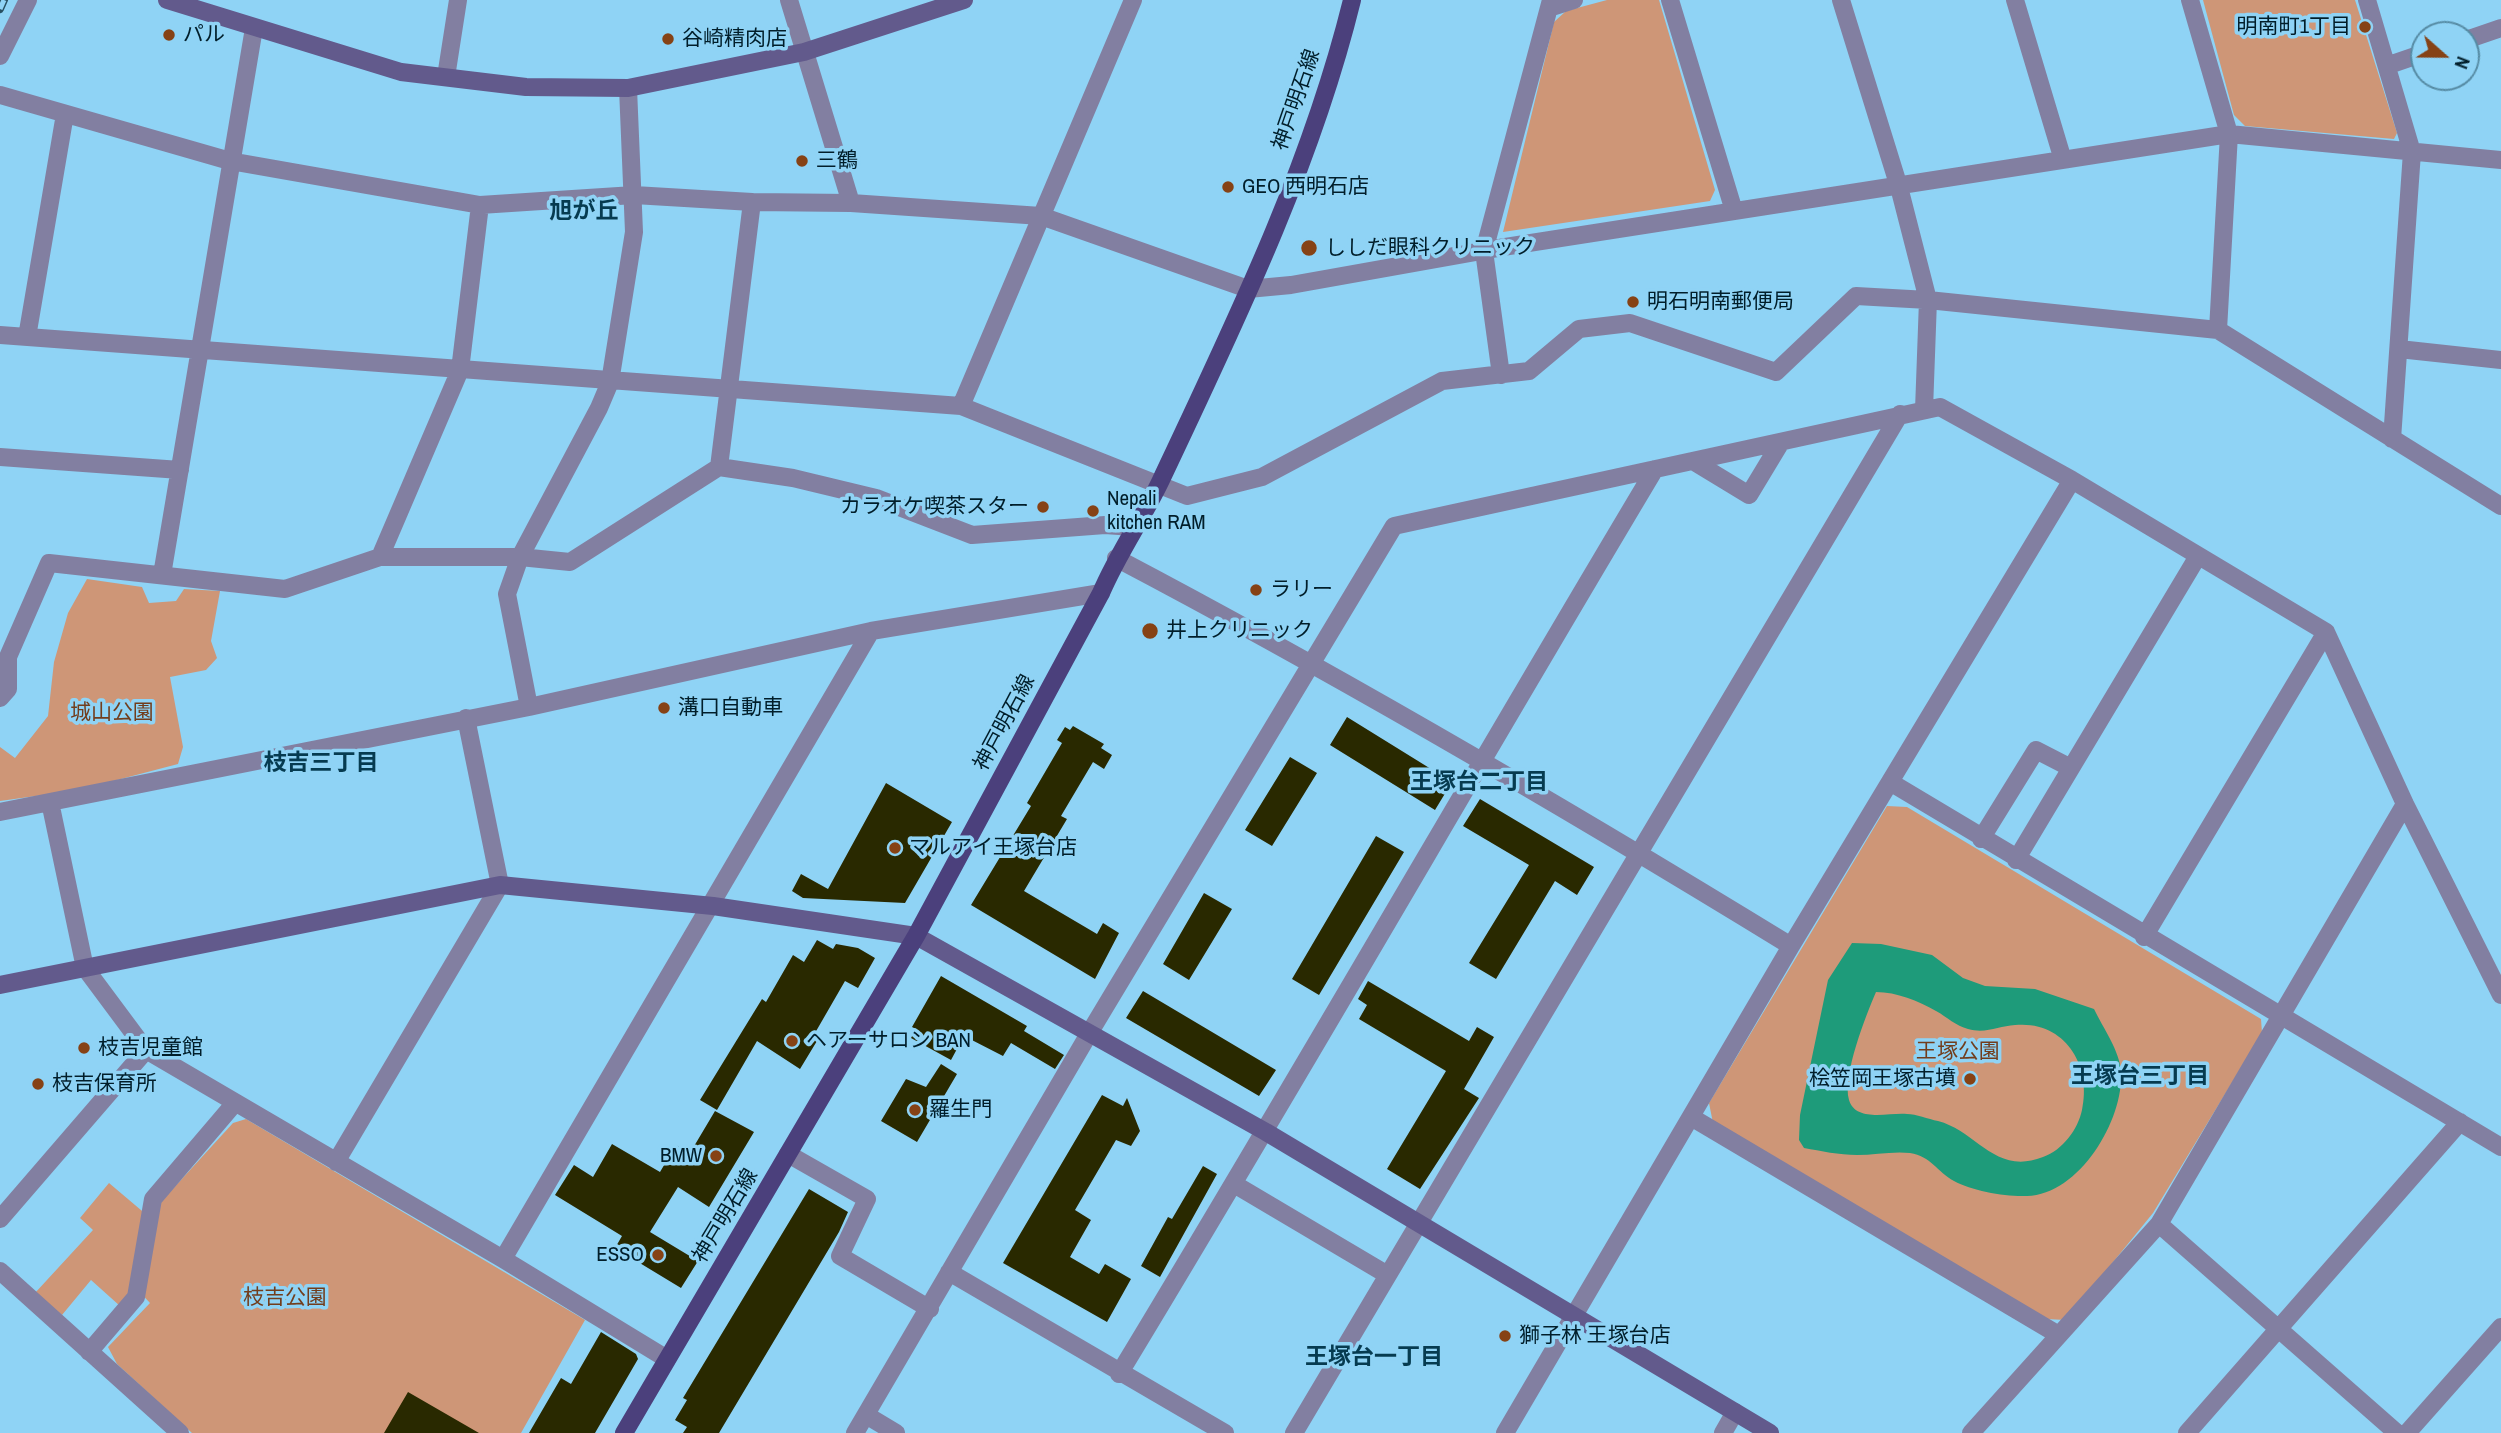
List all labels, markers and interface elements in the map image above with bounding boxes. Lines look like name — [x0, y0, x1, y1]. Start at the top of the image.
place label: 明南町1丁目 — [2236, 14, 2351, 40]
marker: 明南町1丁目 — [2357, 19, 2373, 35]
north arrow — [2410, 21, 2480, 91]
place label: パル — [183, 22, 225, 48]
place label: 谷崎精肉店 — [682, 26, 787, 52]
marker: パル — [161, 27, 177, 43]
marker: 谷崎精肉店 — [660, 31, 676, 47]
street label: 神戸明石線 — [1268, 46, 1326, 154]
text: N — [2449, 53, 2477, 73]
place label: 三鶴 — [816, 148, 858, 174]
marker: 三鶴 — [794, 153, 810, 169]
place label: GEO 西明石店 — [1242, 174, 1369, 200]
marker: GEO 西明石店 — [1220, 179, 1236, 195]
district label: 旭が丘 — [550, 198, 618, 226]
place label: ししだ眼科クリニック — [1325, 235, 1535, 261]
marker: ししだ眼科クリニック — [1299, 238, 1319, 258]
place label: 明石明南郵便局 — [1647, 289, 1794, 315]
marker: 明石明南郵便局 — [1625, 294, 1641, 310]
place label: Nepali kitchen RAM — [1107, 486, 1206, 536]
place label: カラオケ喫茶スター — [840, 494, 1029, 520]
marker: カラオケ喫茶スター — [1035, 499, 1051, 515]
marker: Nepali kitchen RAM — [1085, 503, 1101, 519]
place label: ラリー — [1270, 577, 1333, 603]
marker: ラリー — [1248, 582, 1264, 598]
place label: 井上クリニック — [1166, 618, 1313, 644]
marker: 井上クリニック — [1140, 621, 1160, 641]
street label: 神戸明石線 — [969, 671, 1041, 775]
place label: 溝口自動車 — [678, 695, 783, 721]
park label: 城山公園 — [70, 700, 154, 726]
marker: 溝口自動車 — [656, 700, 672, 716]
district label: 枝吉三丁目 — [264, 750, 378, 778]
district label: 王塚台二丁目 — [1410, 769, 1548, 797]
place label: マルアイ王塚台店 — [909, 835, 1077, 861]
marker: マルアイ王塚台店 — [887, 840, 903, 856]
place label: ヘアーサロン BAN — [806, 1028, 971, 1054]
marker: ヘアーサロン BAN — [784, 1033, 800, 1049]
place label: 枝吉児童館 — [98, 1035, 203, 1061]
park label: 王塚公園 — [1916, 1039, 2000, 1065]
marker: 枝吉児童館 — [76, 1040, 92, 1056]
district label: 王塚台三丁目 — [2071, 1063, 2209, 1091]
place label: 桧笠岡王塚古墳 — [1809, 1066, 1956, 1092]
place label: 枝吉保育所 — [52, 1071, 157, 1097]
marker: 桧笠岡王塚古墳 — [1962, 1071, 1978, 1087]
marker: 枝吉保育所 — [30, 1076, 46, 1092]
place label: 羅生門 — [929, 1097, 992, 1123]
marker: 羅生門 — [907, 1102, 923, 1118]
place label: BMW — [660, 1143, 702, 1169]
marker: BMW — [708, 1148, 724, 1164]
street label: 神戸明石線 — [688, 1165, 764, 1267]
place label: ESSO — [596, 1242, 644, 1268]
marker: ESSO — [650, 1247, 666, 1263]
park label: 枝吉公園 — [243, 1285, 327, 1311]
place label: 獅子林 王塚台店 — [1519, 1323, 1671, 1349]
marker: 獅子林 王塚台店 — [1497, 1328, 1513, 1344]
district label: 王塚台一丁目 — [1305, 1344, 1443, 1372]

